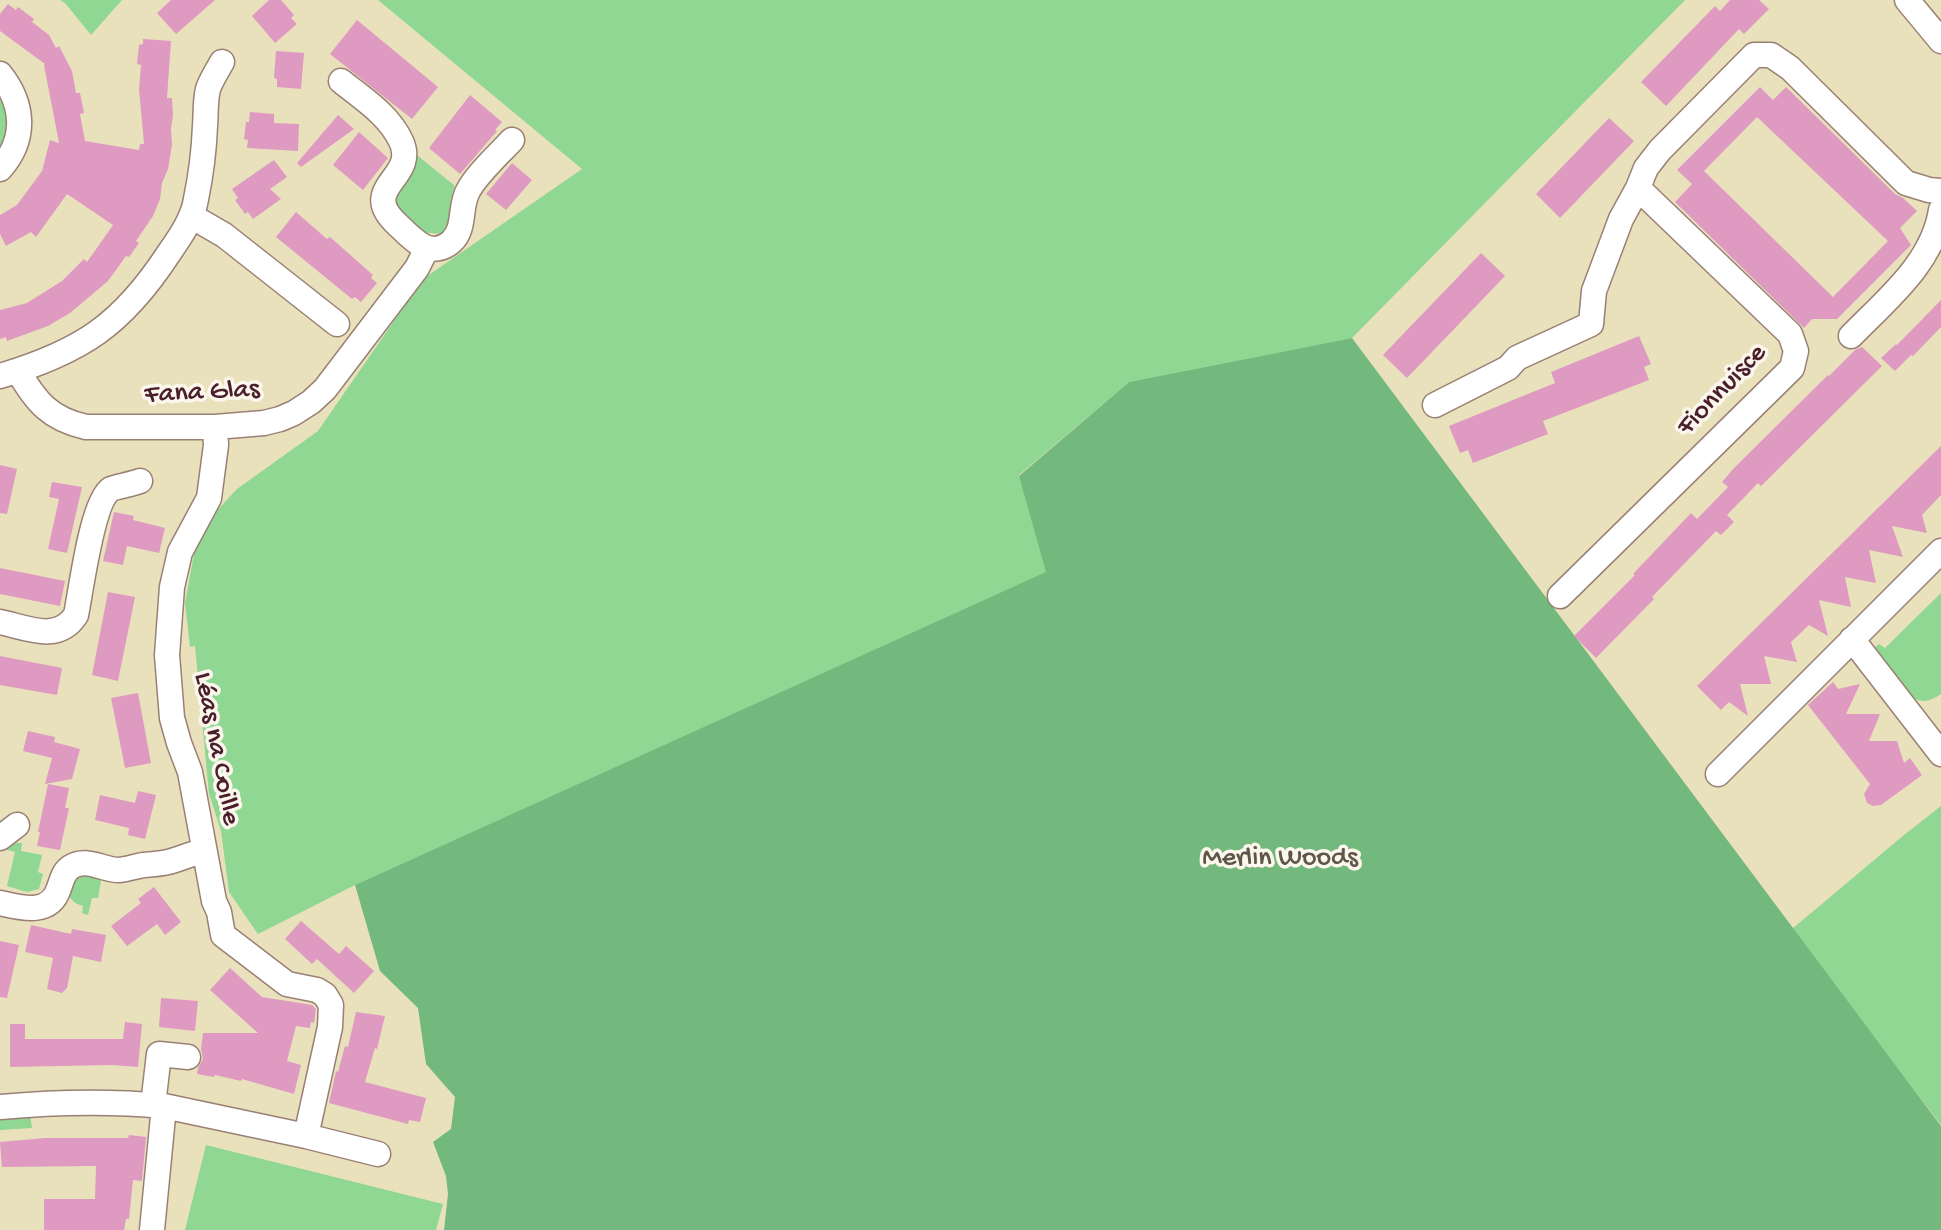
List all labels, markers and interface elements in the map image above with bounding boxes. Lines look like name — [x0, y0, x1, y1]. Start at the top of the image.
street label: Fionnuisce — [1671, 338, 1775, 444]
street label: Fana Glas — [144, 374, 260, 414]
street label: Léas na Coille — [184, 670, 246, 828]
park label: Merlin Woods — [1202, 843, 1358, 877]

